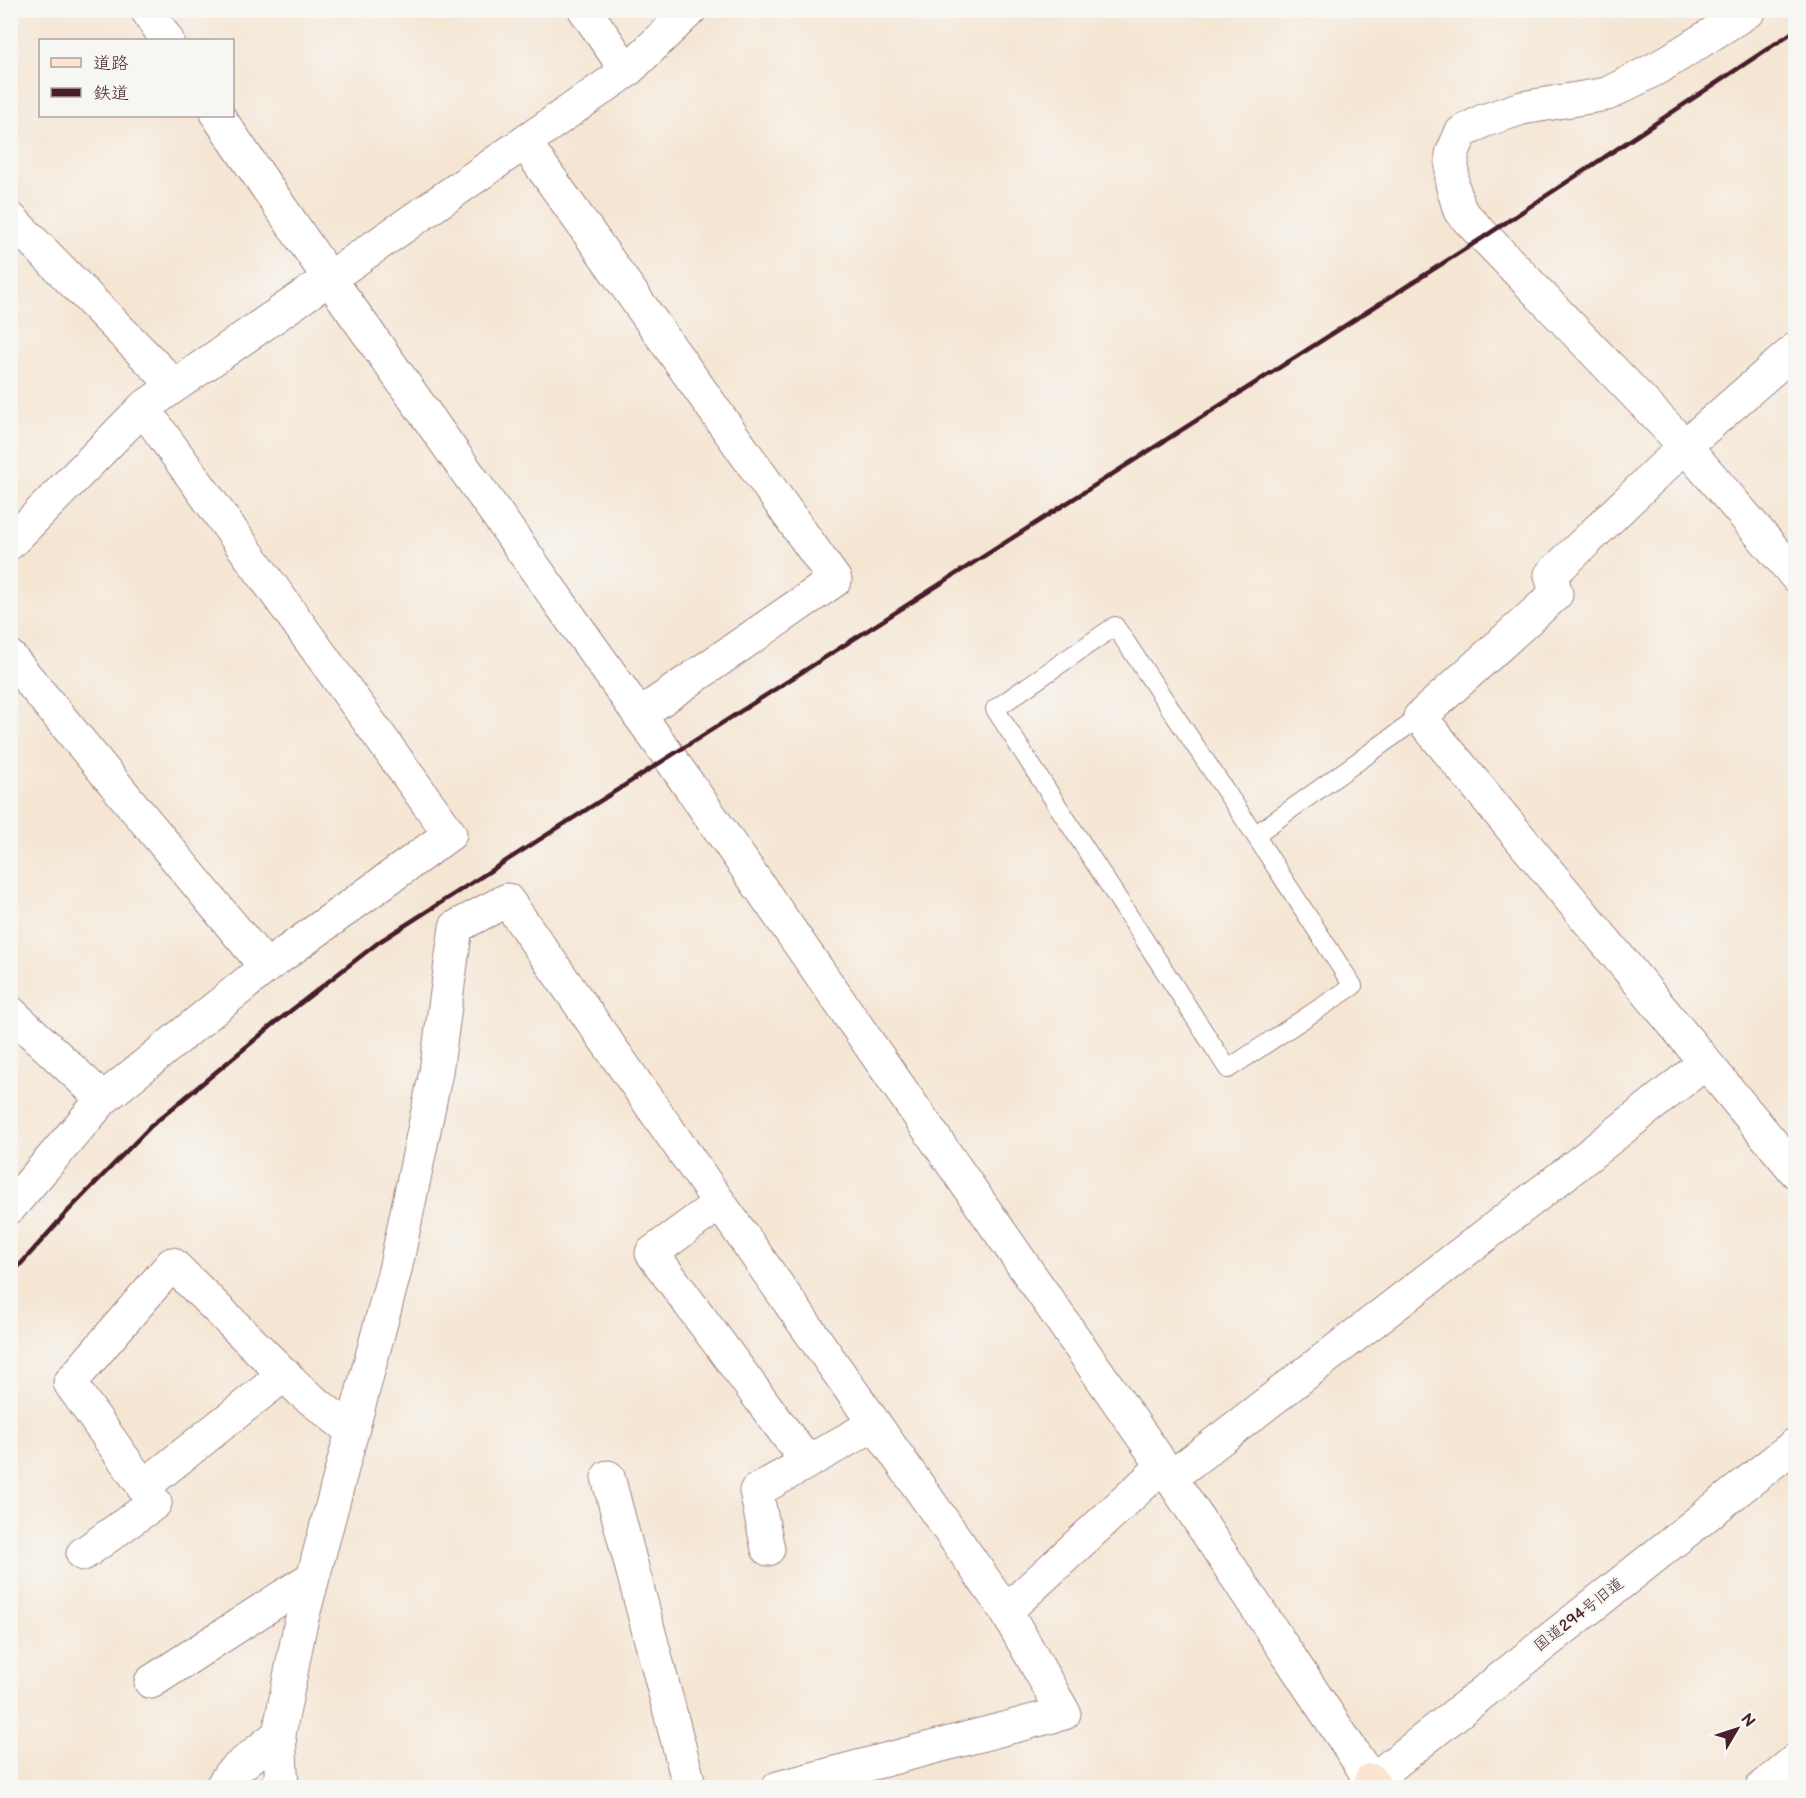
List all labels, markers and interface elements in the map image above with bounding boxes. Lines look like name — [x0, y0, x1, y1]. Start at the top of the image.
legend — [39, 39, 234, 117]
text: 道路 — [93, 53, 129, 74]
text: 鉄道 — [93, 83, 129, 104]
street label: 国道294号旧道 — [1530, 1574, 1628, 1656]
north arrow — [1707, 1699, 1767, 1759]
text: N — [1736, 1710, 1759, 1731]

